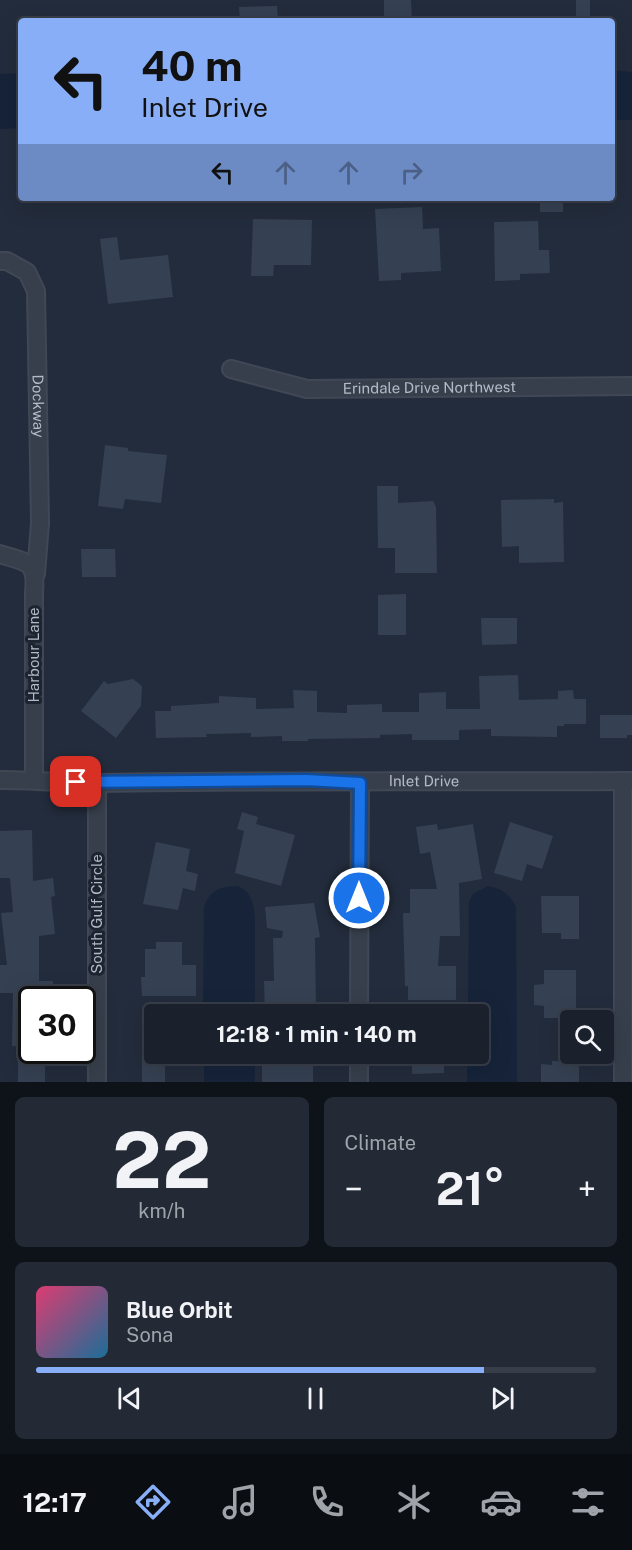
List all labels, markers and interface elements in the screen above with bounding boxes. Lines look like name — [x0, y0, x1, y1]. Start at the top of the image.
text: 40 m — [141, 41, 243, 90]
icon: left — [42, 42, 120, 120]
text: Inlet Drive — [141, 91, 268, 123]
icon: left — [206, 156, 239, 189]
icon: ahead — [269, 156, 302, 189]
icon: ahead — [332, 156, 365, 189]
icon: right — [395, 156, 428, 189]
street label: Dockway — [29, 374, 48, 438]
street label: Erindale Drive Northwest — [343, 378, 516, 397]
street label: Harbour Lane — [25, 607, 42, 703]
pin — [50, 756, 101, 807]
icon: arrive — [59, 765, 92, 798]
street label: Inlet Drive — [389, 772, 459, 789]
street label: South Gulf Circle — [88, 854, 105, 974]
position arrow — [327, 866, 391, 930]
speed limit sign: 30 — [18, 986, 96, 1064]
map controls — [560, 1010, 614, 1064]
button: search — [560, 1010, 614, 1064]
text: 12:18 · 1 min · 140 m — [216, 1021, 417, 1047]
text: 22 — [112, 1114, 211, 1206]
text: Climate — [345, 1131, 416, 1155]
text: 21° — [436, 1162, 505, 1215]
text: − — [345, 1170, 363, 1208]
text: + — [578, 1170, 596, 1208]
text: km/h — [138, 1199, 185, 1223]
text: Blue Orbit — [126, 1297, 233, 1323]
text: Sona — [126, 1323, 173, 1347]
icon: previous — [113, 1382, 146, 1415]
icon: pause — [299, 1382, 332, 1415]
icon: next — [486, 1382, 519, 1415]
icon: directions — [132, 1481, 174, 1523]
icon: music — [219, 1481, 261, 1523]
icon: phone — [306, 1481, 348, 1523]
icon: climate — [393, 1481, 435, 1523]
icon: car — [480, 1481, 522, 1523]
icon: filters — [567, 1481, 609, 1523]
text: 12:17 — [23, 1486, 87, 1518]

